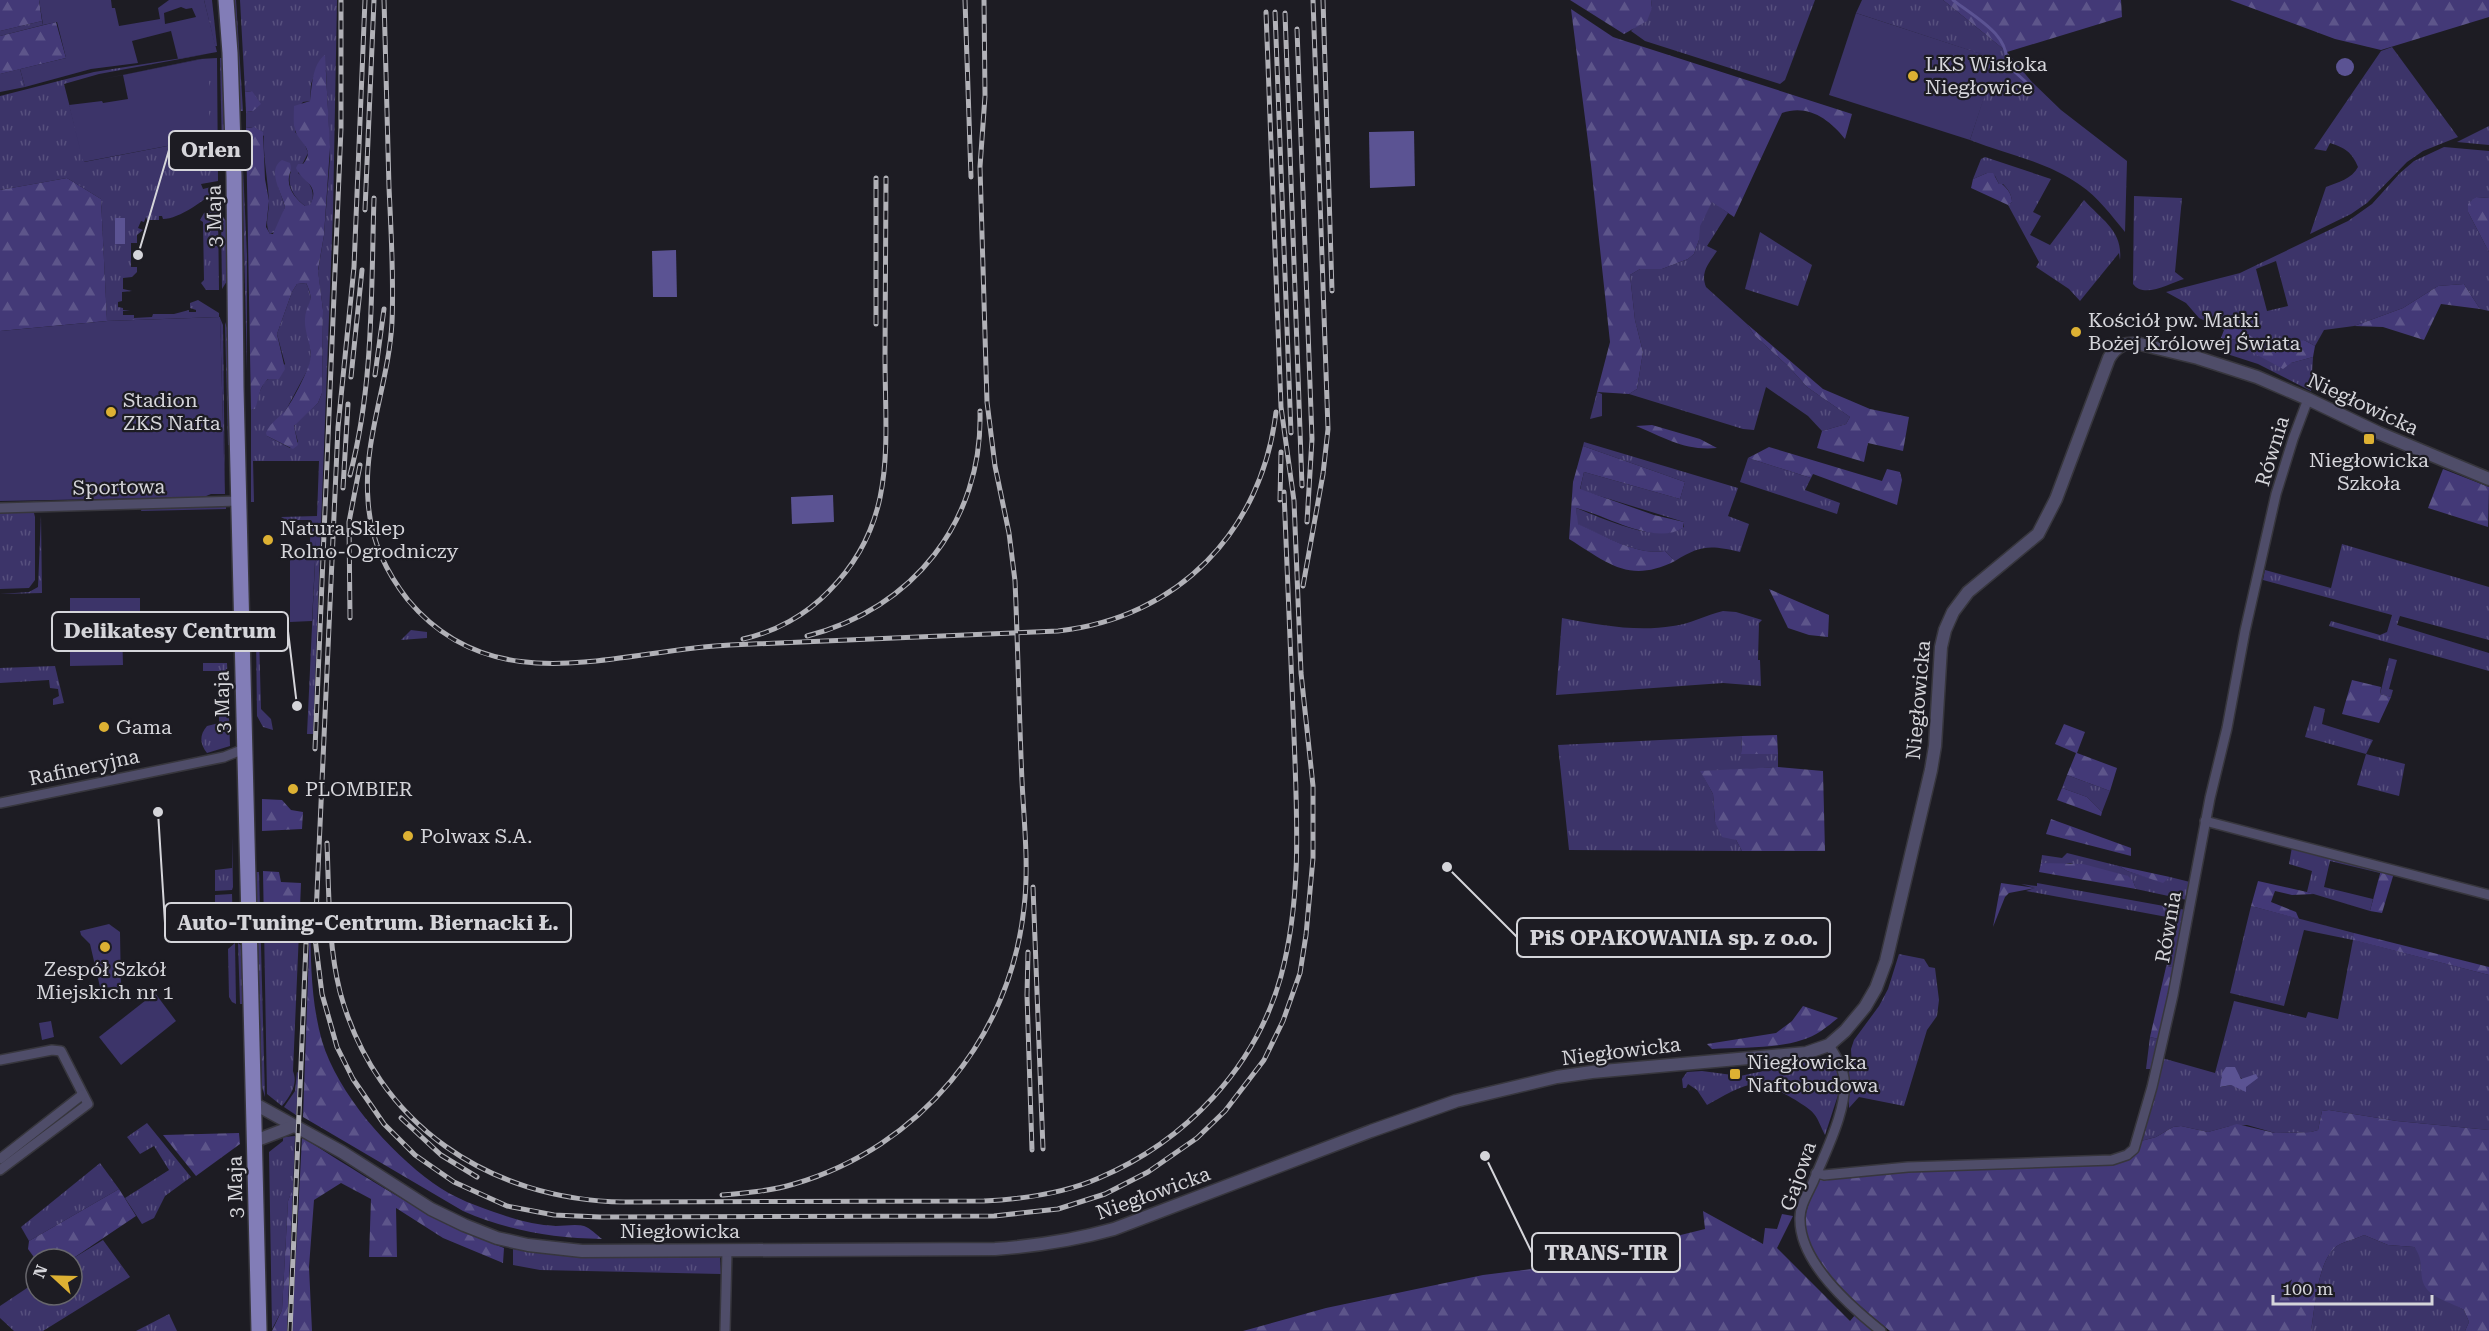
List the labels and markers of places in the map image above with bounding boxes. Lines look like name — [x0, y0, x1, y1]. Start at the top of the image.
place label: LKS Wisłoka Niegłowice — [1925, 52, 2047, 99]
marker: LKS Wisłoka Niegłowice — [1906, 69, 1920, 83]
callout: Orlen — [169, 131, 252, 170]
place label: Kościół pw. Matki Bożej Królowej Świata — [2088, 308, 2301, 355]
marker: Kościół pw. Matki Bożej Królowej Świata — [2069, 325, 2083, 339]
place label: Stadion ZKS Nafta — [123, 388, 221, 435]
marker: Stadion ZKS Nafta — [104, 405, 118, 419]
marker: Niegłowicka Szkoła — [2362, 432, 2376, 446]
place label: Niegłowicka Szkoła — [2309, 448, 2429, 495]
place label: Natura Sklep Rolno-Ogrodniczy — [280, 516, 458, 563]
marker: Natura Sklep Rolno-Ogrodniczy — [261, 533, 275, 547]
callout: Delikatesy Centrum — [52, 612, 288, 651]
place label: Gama — [116, 715, 172, 739]
marker: Gama — [97, 720, 111, 734]
place label: PLOMBIER — [305, 777, 413, 801]
marker: PLOMBIER — [286, 782, 300, 796]
place label: Polwax S.A. — [420, 824, 532, 848]
marker: Polwax S.A. — [401, 829, 415, 843]
callout: Auto-Tuning-Centrum. Biernacki Ł. — [165, 903, 571, 942]
callout: PiS OPAKOWANIA sp. z o.o. — [1517, 918, 1830, 957]
marker: Zespół Szkół Miejskich nr 1 — [98, 940, 112, 954]
place label: Zespół Szkół Miejskich nr 1 — [36, 957, 174, 1004]
place label: Niegłowicka Naftobudowa — [1747, 1050, 1879, 1097]
marker: Niegłowicka Naftobudowa — [1728, 1067, 1742, 1081]
callout: TRANS-TIR — [1532, 1233, 1680, 1272]

